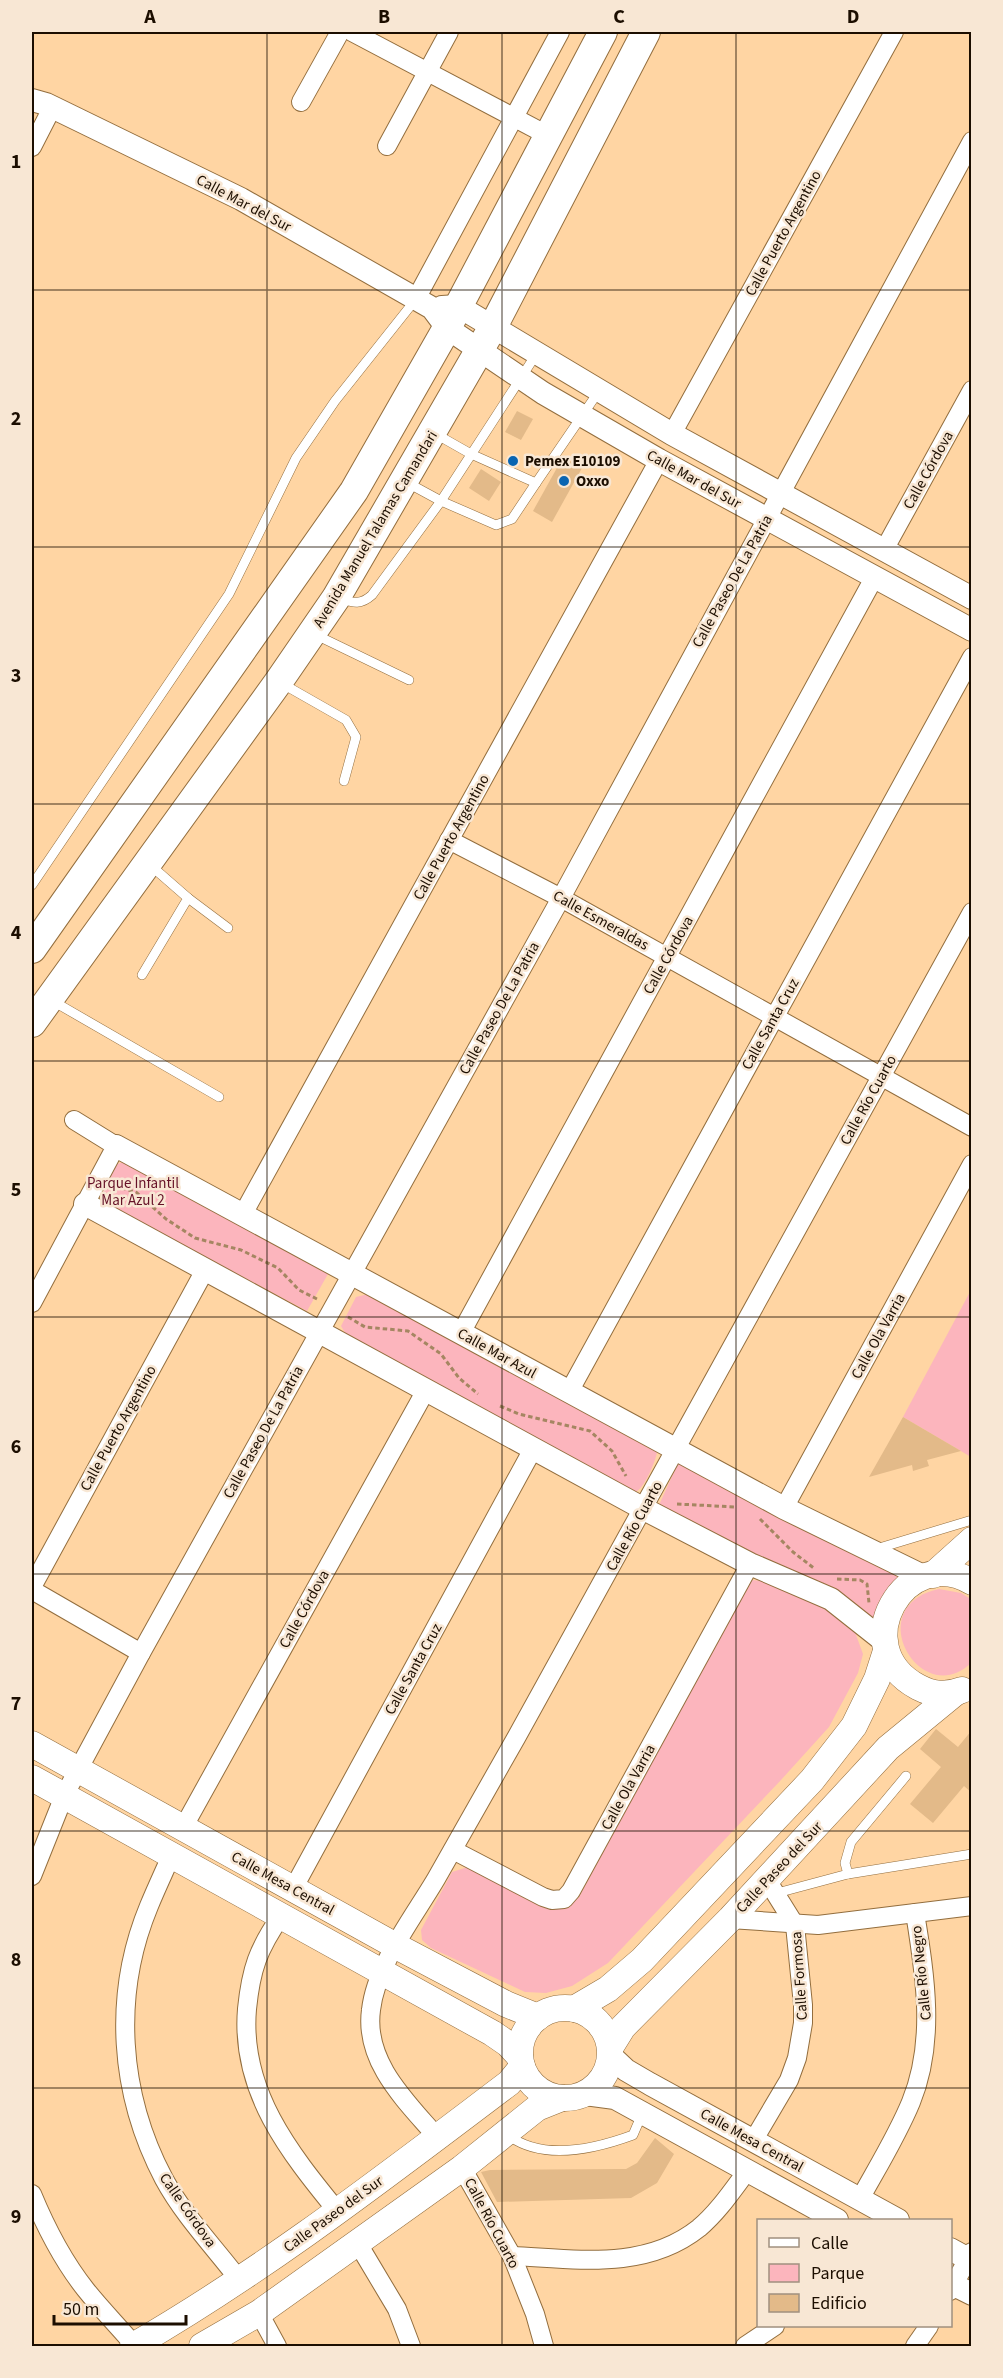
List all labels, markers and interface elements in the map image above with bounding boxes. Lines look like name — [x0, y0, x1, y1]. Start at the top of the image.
text: A — [143, 3, 156, 31]
text: B — [378, 3, 390, 31]
text: C — [613, 3, 625, 31]
text: D — [847, 3, 859, 31]
text: 1 — [11, 148, 21, 176]
street label: Calle Puerto Argentino — [740, 167, 827, 300]
street label: Calle Mar del Sur — [193, 170, 296, 238]
text: 2 — [11, 405, 21, 433]
street label: Avenida Manuel Talamas Camandari — [308, 427, 443, 632]
street label: Calle Córdova — [898, 427, 959, 513]
street label: Calle Mar del Sur — [643, 445, 745, 514]
place label: Pemex E10109 — [525, 451, 620, 472]
marker: Pemex E10109 — [506, 454, 520, 468]
place label: Oxxo — [576, 471, 609, 492]
marker: Oxxo — [557, 474, 571, 488]
street label: Calle Paseo De La Patria — [687, 511, 778, 651]
text: 3 — [11, 662, 21, 690]
street label: Calle Puerto Argentino — [408, 771, 495, 904]
street label: Calle Esmeraldas — [549, 885, 653, 955]
street label: Calle Córdova — [638, 912, 699, 998]
text: 4 — [11, 919, 22, 947]
street label: Calle Paseo De La Patria — [454, 938, 545, 1078]
street label: Calle Santa Cruz — [737, 975, 804, 1074]
street label: Calle Río Cuarto — [835, 1051, 902, 1149]
park label: Parque Infantil Mar Azul 2 — [87, 1173, 179, 1211]
text: 5 — [11, 1176, 21, 1204]
street label: Calle Ola Varria — [846, 1290, 911, 1383]
street label: Calle Mar Azul — [454, 1323, 540, 1384]
street label: Calle Puerto Argentino — [75, 1362, 162, 1495]
street label: Calle Paseo De La Patria — [218, 1362, 309, 1502]
text: 6 — [11, 1433, 21, 1461]
street label: Calle Río Cuarto — [601, 1477, 668, 1575]
street label: Calle Córdova — [274, 1566, 335, 1652]
street label: Calle Santa Cruz — [380, 1620, 447, 1719]
text: 7 — [11, 1690, 21, 1718]
street label: Calle Ola Varria — [596, 1741, 661, 1834]
street label: Calle Paseo del Sur — [731, 1816, 828, 1918]
street label: Calle Mesa Central — [227, 1846, 338, 1921]
street label: Calle Río Negro — [906, 1924, 937, 2021]
street label: Calle Formosa — [786, 1931, 813, 2021]
text: 8 — [11, 1946, 21, 1974]
street label: Calle Mesa Central — [696, 2103, 807, 2178]
street label: Calle Córdova — [154, 2169, 221, 2252]
street label: Calle Paseo del Sur — [279, 2171, 388, 2258]
street label: Calle Río Cuarto — [459, 2174, 524, 2272]
text: 9 — [11, 2203, 21, 2231]
legend — [757, 2219, 952, 2327]
text: Calle — [811, 2231, 849, 2256]
text: Parque — [811, 2261, 864, 2286]
scale bar — [54, 2288, 186, 2326]
text: Edificio — [811, 2291, 867, 2316]
text: 50 m — [63, 2297, 99, 2322]

